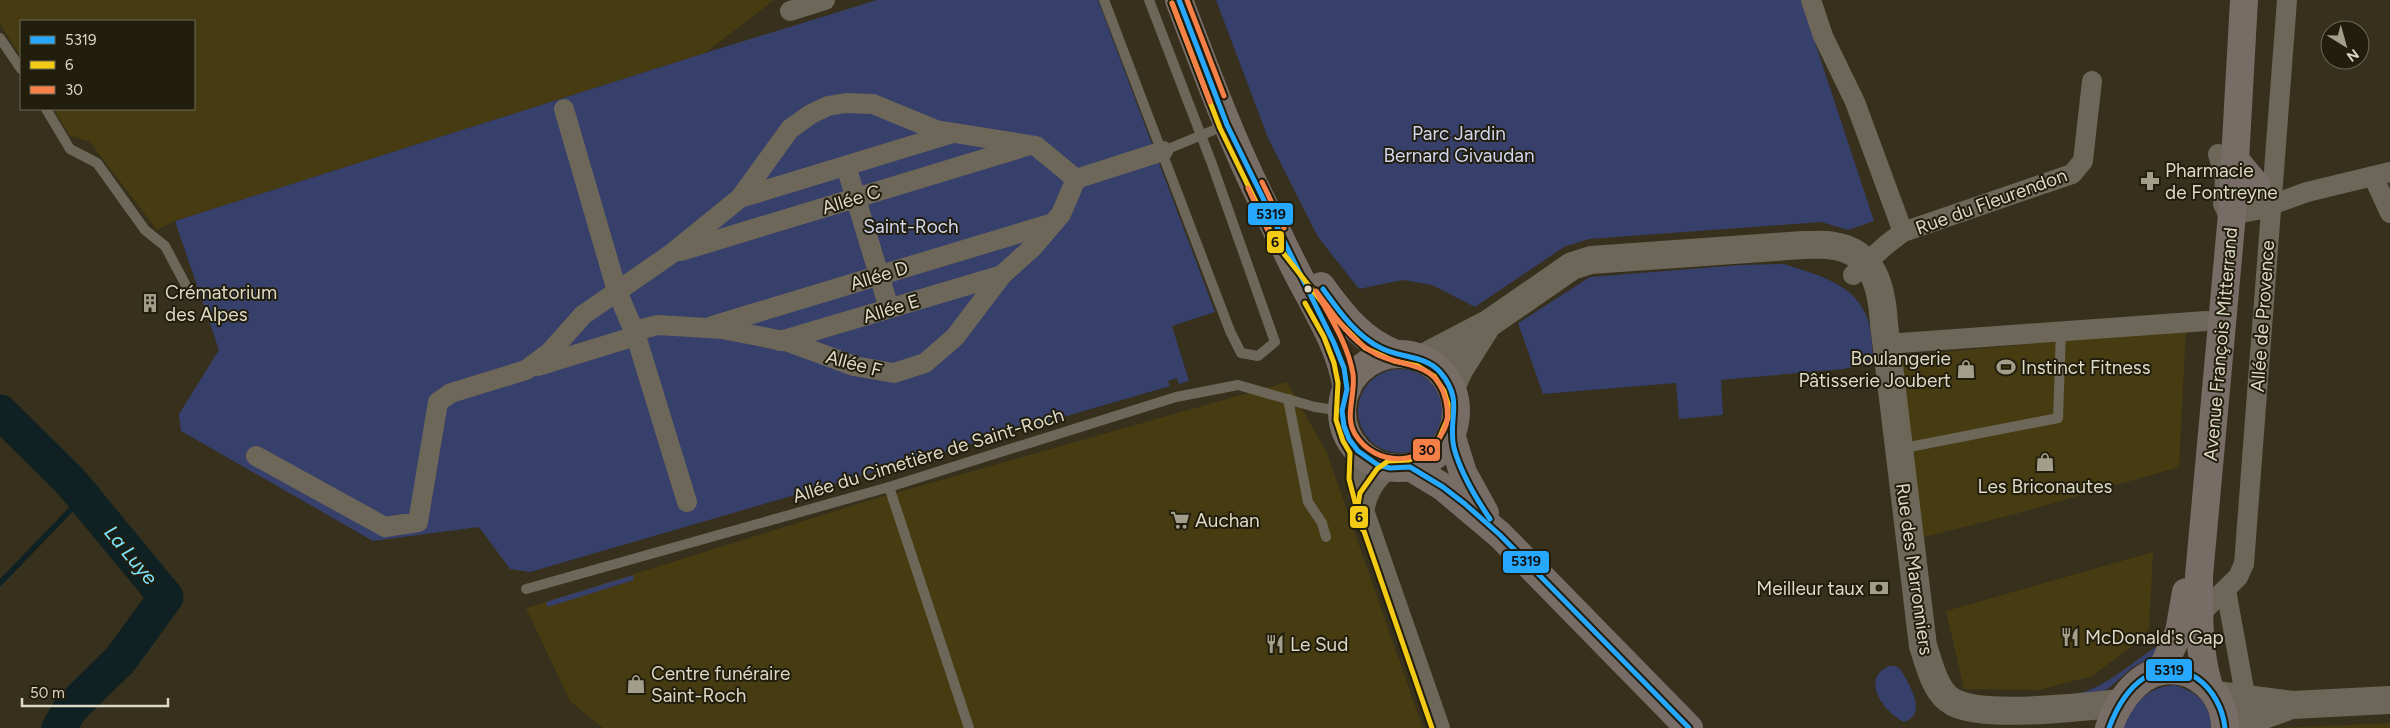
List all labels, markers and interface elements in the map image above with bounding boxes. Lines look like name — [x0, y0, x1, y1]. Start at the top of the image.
legend — [20, 20, 195, 110]
north arrow — [2320, 20, 2370, 70]
text: 5319 — [65, 31, 96, 49]
text: N — [2343, 45, 2362, 65]
text: 6 — [65, 56, 74, 74]
text: 30 — [65, 81, 83, 99]
park label: Parc Jardin Bernard Givaudan — [1383, 122, 1535, 167]
place label: Pharmacie de Fontreyne — [2165, 159, 2278, 204]
street label: Rue du Fleurendon — [1912, 163, 2070, 240]
pharmacy icon: Pharmacie de Fontreyne — [2139, 170, 2161, 192]
street label: Allée C — [819, 180, 884, 219]
line badge: 5319 — [1247, 202, 1294, 226]
text: 5319 — [1256, 206, 1286, 223]
park label: Saint-Roch — [863, 215, 959, 238]
street label: Avenue François Mitterrand — [2199, 226, 2242, 462]
line badge: 6 — [1266, 230, 1285, 254]
text: 6 — [1271, 234, 1279, 251]
street label: Allée de Provence — [2246, 239, 2279, 393]
street label: Allée D — [847, 256, 911, 295]
place label: Crématorium des Alpes — [165, 281, 277, 326]
unlabelled marker — [1303, 284, 1313, 294]
street label: Allée E — [860, 289, 922, 328]
building icon: Crématorium des Alpes — [139, 292, 161, 314]
street label: Allée F — [823, 345, 884, 382]
place label: Boulangerie Pâtisserie Joubert — [1798, 347, 1951, 392]
sports icon: Instinct Fitness — [1995, 356, 2017, 378]
place label: Instinct Fitness — [2021, 356, 2151, 379]
shop icon: Boulangerie Pâtisserie Joubert — [1955, 358, 1977, 380]
street label: Allée du Cimetière de Saint-Roch — [790, 403, 1067, 508]
line badge: 30 — [1412, 438, 1441, 462]
text: 30 — [1419, 442, 1435, 459]
shop icon: Les Briconautes — [2034, 451, 2056, 473]
place label: Les Briconautes — [1978, 475, 2113, 498]
street label: Rue des Marronniers — [1891, 482, 1938, 657]
line badge: 6 — [1349, 505, 1369, 529]
supermarket icon: Auchan — [1169, 509, 1191, 531]
place label: Auchan — [1195, 509, 1260, 532]
text: 6 — [1355, 509, 1363, 526]
water label: La Luye — [99, 521, 163, 590]
line badge: 5319 — [1502, 550, 1550, 574]
text: 5319 — [1511, 553, 1541, 570]
place label: Meilleur taux — [1756, 577, 1864, 600]
bank icon: Meilleur taux — [1868, 577, 1890, 599]
restaurant icon: McDonald's Gap — [2059, 626, 2081, 648]
place label: McDonald's Gap — [2085, 626, 2224, 649]
restaurant icon: Le Sud — [1264, 633, 1286, 655]
place label: Le Sud — [1290, 633, 1348, 656]
line badge: 5319 — [2145, 658, 2193, 682]
place label: Centre funéraire Saint-Roch — [651, 662, 790, 707]
text: 5319 — [2154, 662, 2184, 679]
shop icon: Centre funéraire Saint-Roch — [625, 673, 647, 695]
scale bar — [22, 676, 169, 708]
text: 50 m — [30, 684, 65, 702]

